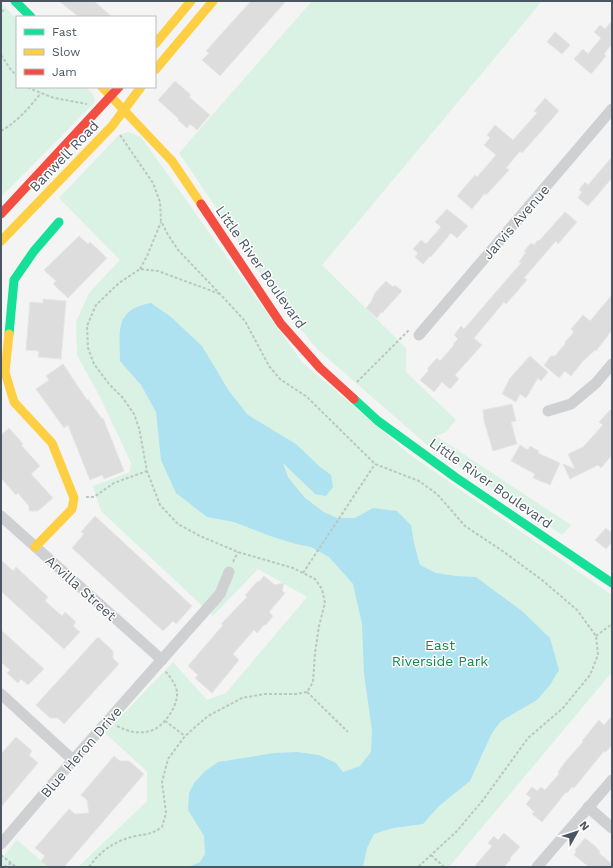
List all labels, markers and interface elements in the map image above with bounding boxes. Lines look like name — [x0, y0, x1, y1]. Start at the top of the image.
legend — [16, 16, 156, 88]
text: Fast — [52, 25, 77, 39]
text: Slow — [52, 45, 80, 59]
text: Jam — [52, 65, 77, 79]
street label: Banwell Road — [26, 117, 102, 195]
street label: Jarvis Avenue — [479, 181, 553, 263]
street label: Little River Boulevard — [213, 203, 309, 331]
street label: Little River Boulevard — [427, 435, 555, 531]
street label: Arvilla Street — [43, 552, 120, 624]
park label: East Riverside Park — [392, 637, 488, 669]
street label: Blue Heron Drive — [37, 703, 125, 801]
north arrow — [557, 812, 597, 852]
text: N — [577, 819, 592, 833]

